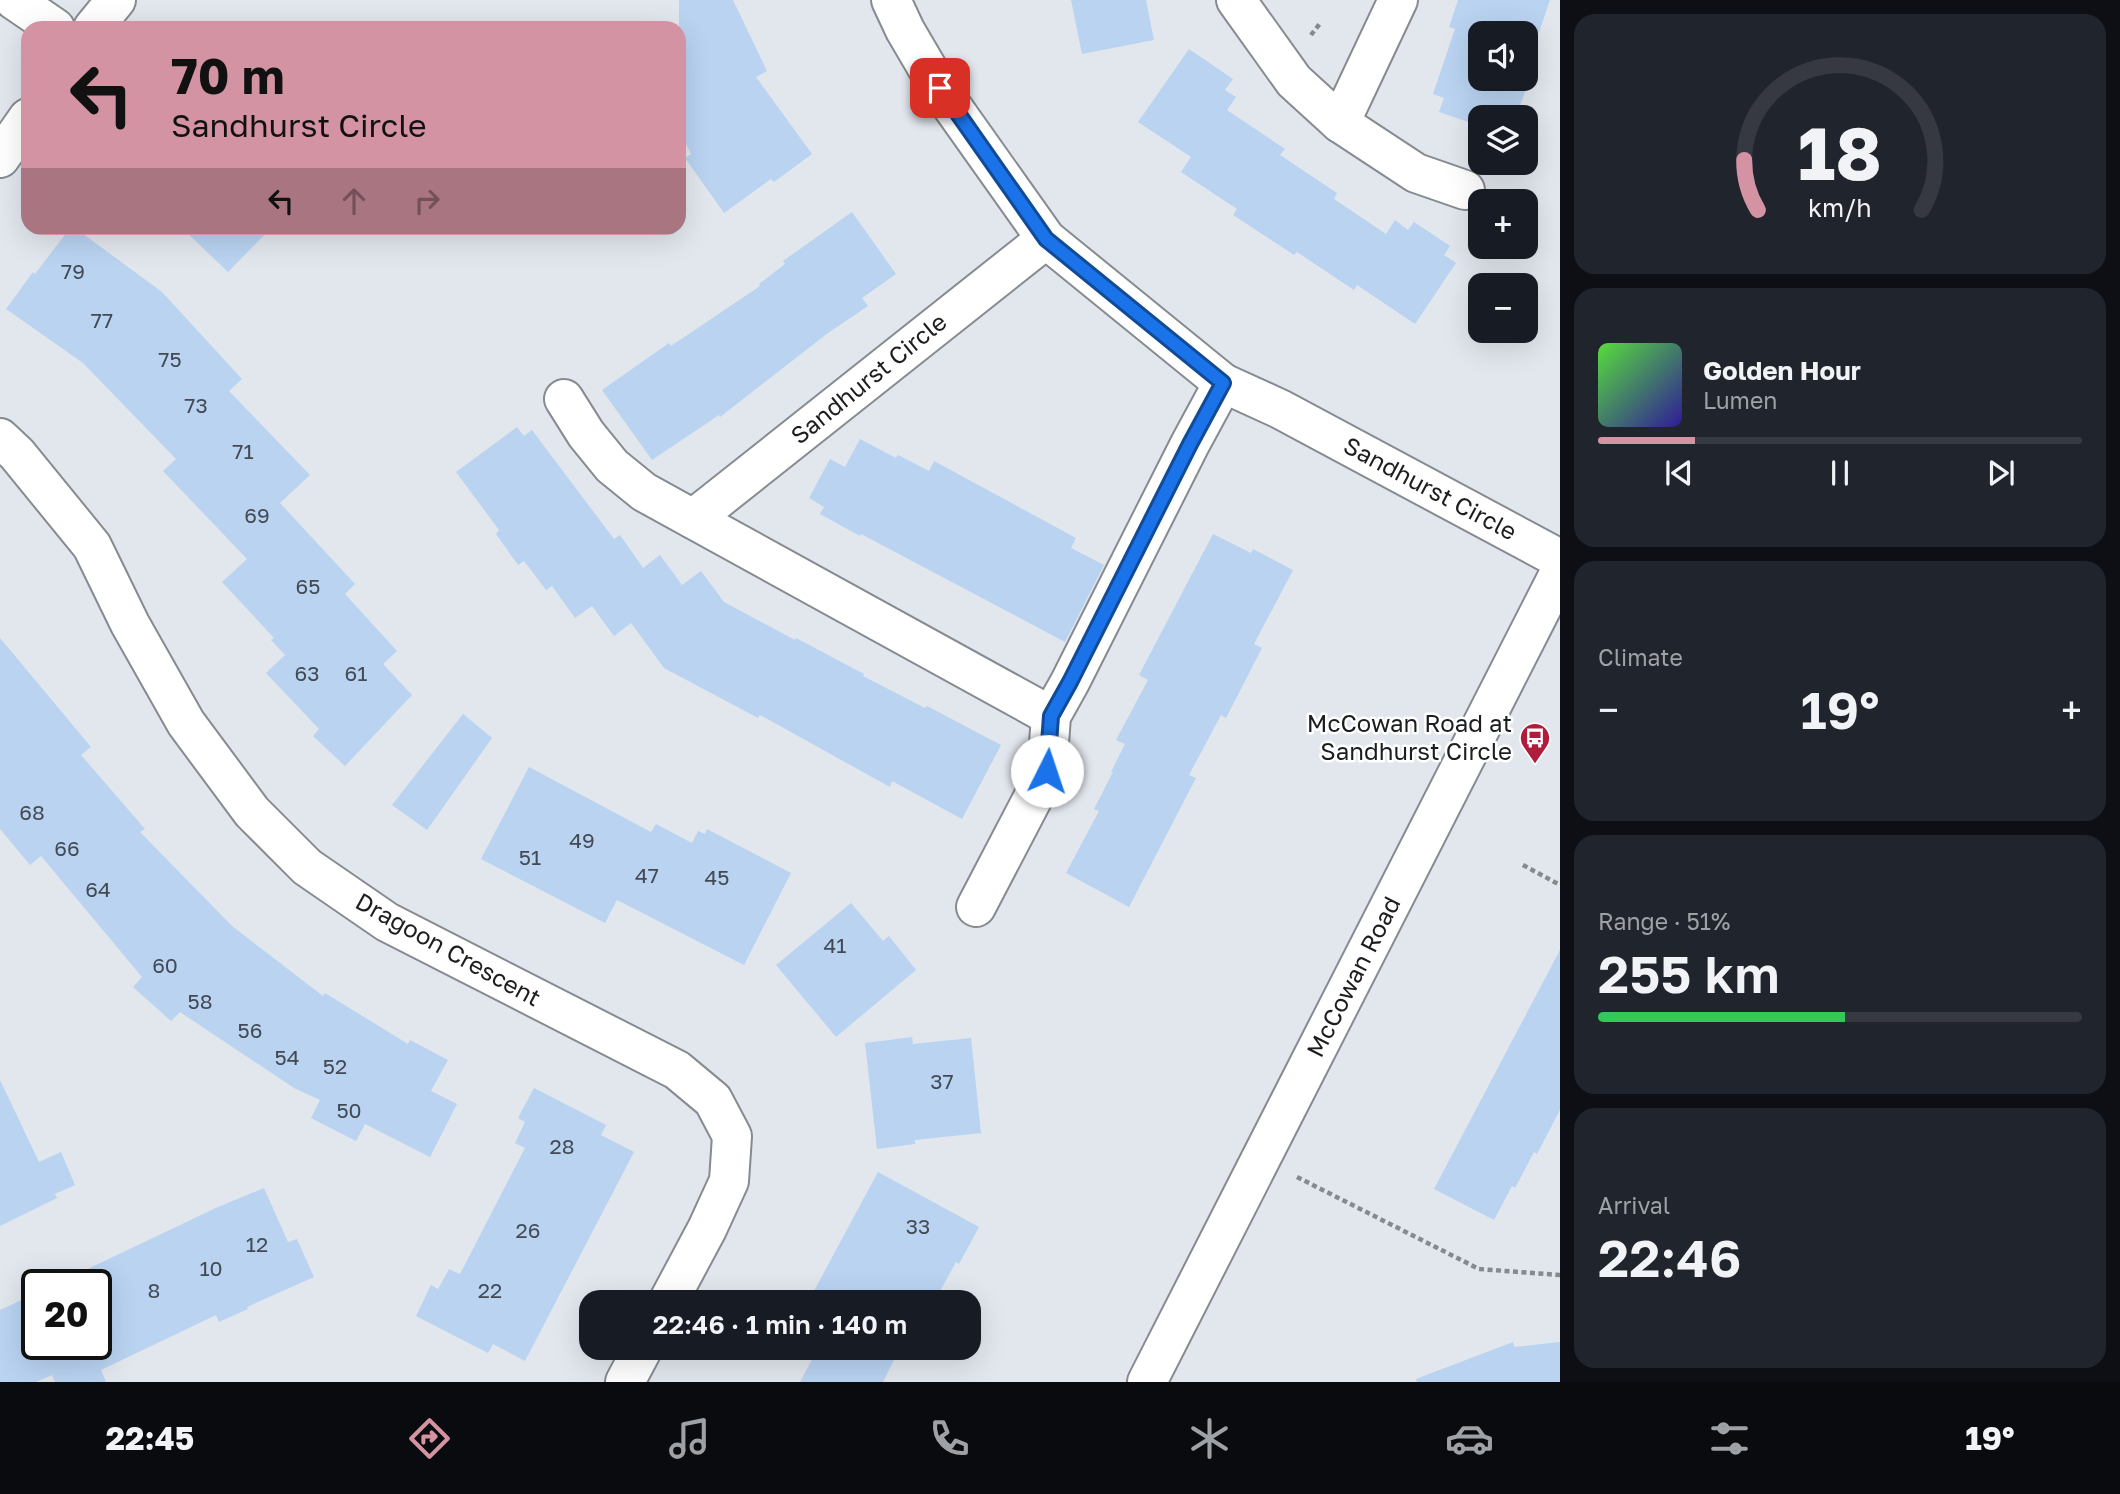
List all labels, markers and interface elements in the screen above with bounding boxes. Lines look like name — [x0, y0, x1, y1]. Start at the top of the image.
map controls — [1468, 21, 1538, 343]
button: sound — [1468, 21, 1538, 91]
text: 70 m — [171, 46, 285, 105]
icon: left — [56, 49, 147, 140]
pin — [910, 58, 970, 118]
icon: arrive — [921, 69, 959, 107]
button: layers — [1468, 105, 1538, 175]
text: Sandhurst Circle — [171, 106, 427, 144]
text: 18 — [1798, 109, 1882, 196]
icon: left — [262, 182, 300, 220]
icon: ahead — [335, 182, 373, 220]
icon: right — [408, 182, 446, 220]
button: + — [1468, 189, 1538, 259]
text: km/h — [1808, 192, 1872, 223]
house number: 79 — [61, 258, 85, 284]
button: − — [1468, 273, 1538, 343]
street label: Sandhurst Circle — [784, 306, 952, 449]
house number: 77 — [91, 307, 113, 333]
house number: 75 — [158, 346, 182, 372]
text: Golden Hour — [1703, 355, 1861, 386]
text: Lumen — [1703, 386, 1777, 414]
house number: 73 — [184, 392, 208, 418]
street label: Sandhurst Circle — [1339, 430, 1522, 545]
house number: 71 — [232, 438, 254, 464]
icon: previous — [1660, 454, 1698, 492]
icon: pause — [1821, 454, 1859, 492]
icon: next — [1982, 454, 2020, 492]
house number: 69 — [244, 502, 270, 528]
house number: 65 — [296, 573, 320, 599]
text: Climate — [1598, 643, 1683, 671]
house number: 63 — [295, 660, 320, 686]
house number: 61 — [345, 660, 367, 686]
text: 19° — [1801, 678, 1879, 740]
text: − — [1598, 687, 1619, 732]
text: + — [2061, 687, 2082, 732]
place label: McCowan Road at Sandhurst Circle — [1307, 708, 1512, 765]
bus stop icon: McCowan Road at Sandhurst Circle — [1518, 721, 1552, 765]
position arrow — [1010, 734, 1084, 808]
house number: 68 — [19, 799, 45, 825]
house number: 49 — [569, 827, 595, 853]
house number: 66 — [54, 835, 80, 861]
house number: 51 — [519, 844, 541, 870]
house number: 47 — [635, 862, 659, 888]
house number: 45 — [705, 864, 730, 890]
house number: 64 — [85, 876, 111, 902]
street label: Dragoon Crescent — [351, 886, 546, 1012]
street label: McCowan Road — [1300, 891, 1406, 1061]
text: Range · 51% — [1598, 907, 1730, 935]
house number: 41 — [824, 932, 847, 958]
text: 255 km — [1598, 942, 1780, 1004]
house number: 60 — [152, 952, 178, 978]
house number: 58 — [188, 988, 213, 1014]
house number: 56 — [238, 1017, 262, 1043]
house number: 54 — [275, 1044, 300, 1070]
house number: 52 — [323, 1053, 347, 1079]
house number: 37 — [930, 1068, 954, 1094]
house number: 50 — [336, 1097, 362, 1123]
house number: 28 — [550, 1133, 575, 1159]
text: Arrival — [1598, 1191, 1670, 1219]
house number: 33 — [906, 1213, 930, 1239]
house number: 26 — [516, 1217, 540, 1243]
text: 22:46 — [1598, 1226, 1742, 1288]
house number: 12 — [246, 1231, 268, 1257]
house number: 10 — [199, 1255, 223, 1281]
speed limit sign: 20 — [21, 1269, 112, 1360]
house number: 8 — [148, 1277, 160, 1303]
house number: 22 — [478, 1277, 502, 1303]
text: 22:46 · 1 min · 140 m — [653, 1309, 907, 1340]
icon: directions — [405, 1414, 454, 1463]
icon: music — [665, 1414, 714, 1463]
icon: phone — [925, 1414, 974, 1463]
icon: climate — [1185, 1414, 1234, 1463]
icon: car — [1445, 1414, 1494, 1463]
icon: filters — [1705, 1414, 1754, 1463]
text: 22:45 — [105, 1419, 194, 1457]
text: 19° — [1965, 1419, 2014, 1457]

